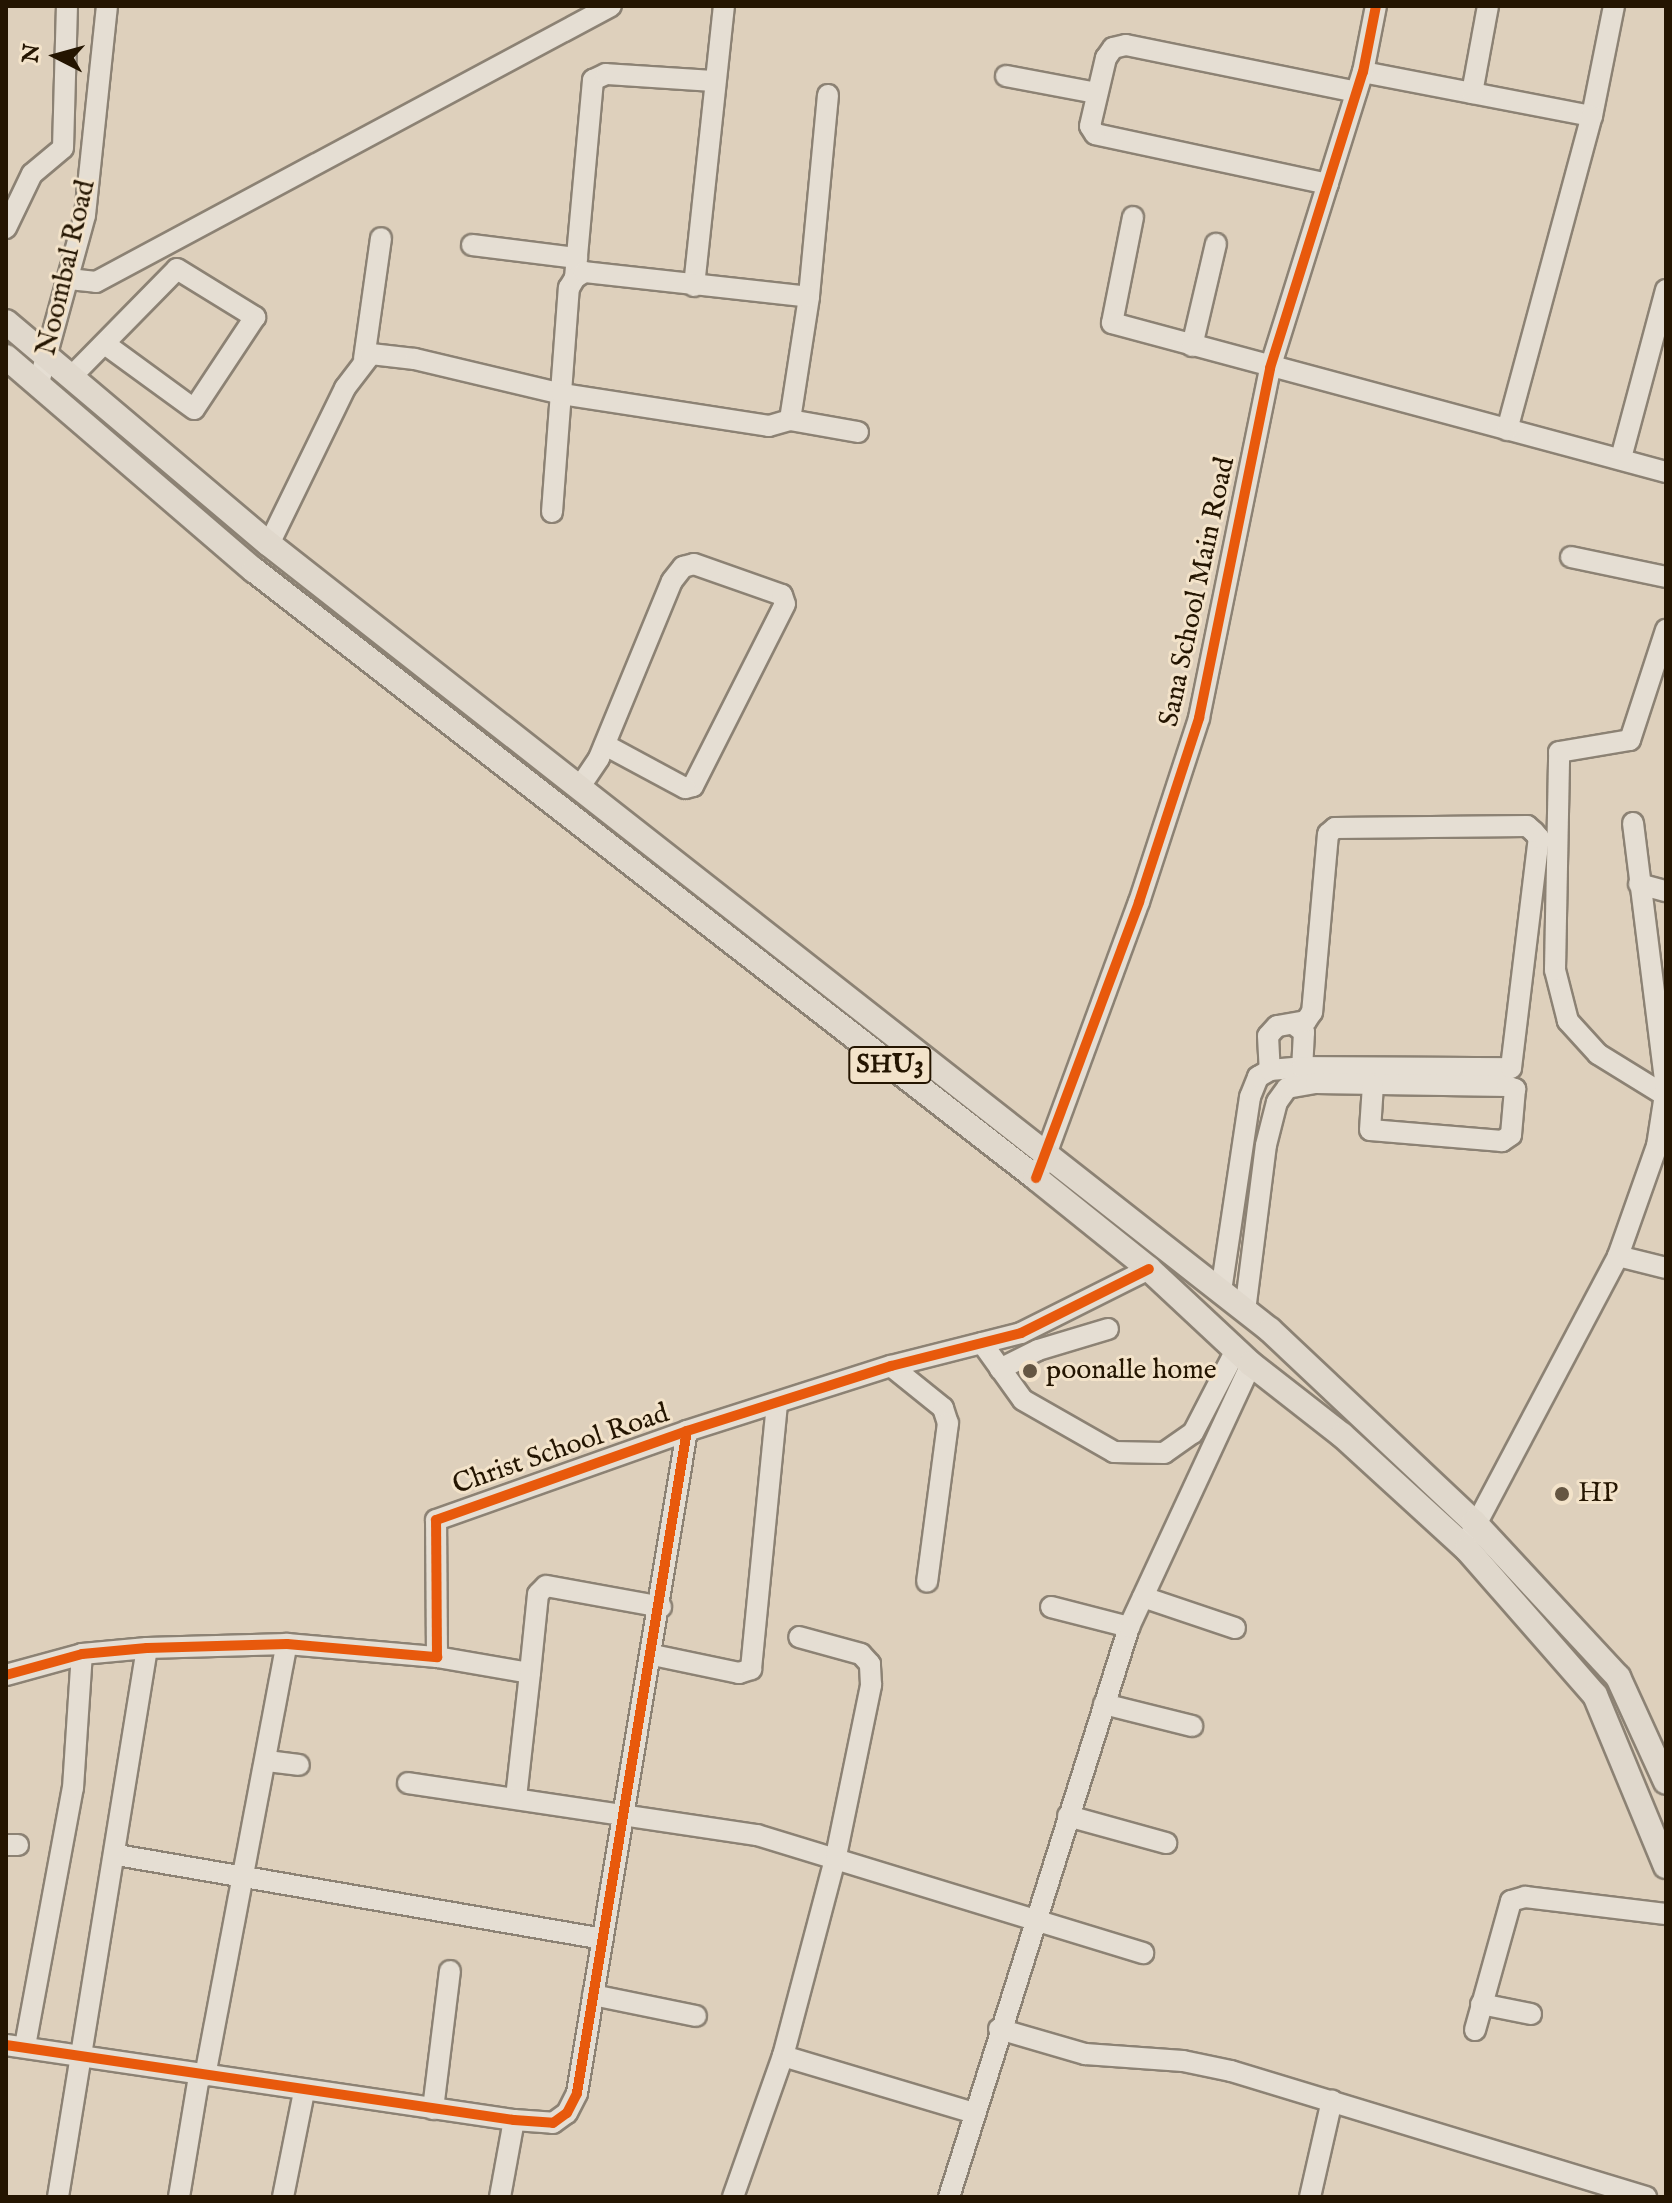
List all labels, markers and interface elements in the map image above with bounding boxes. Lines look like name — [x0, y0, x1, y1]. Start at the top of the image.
north arrow — [16, 16, 96, 96]
text: N — [17, 43, 47, 64]
street label: Noombal Road — [30, 177, 104, 359]
street label: Sana School Main Road — [1153, 454, 1243, 730]
road number: SHU3 — [848, 1043, 932, 1087]
place label: poonalle home — [1046, 1354, 1217, 1388]
marker: poonalle home — [1021, 1362, 1039, 1380]
street label: Christ School Road — [448, 1397, 674, 1503]
place label: HP — [1578, 1477, 1618, 1511]
marker: HP — [1553, 1485, 1571, 1503]

